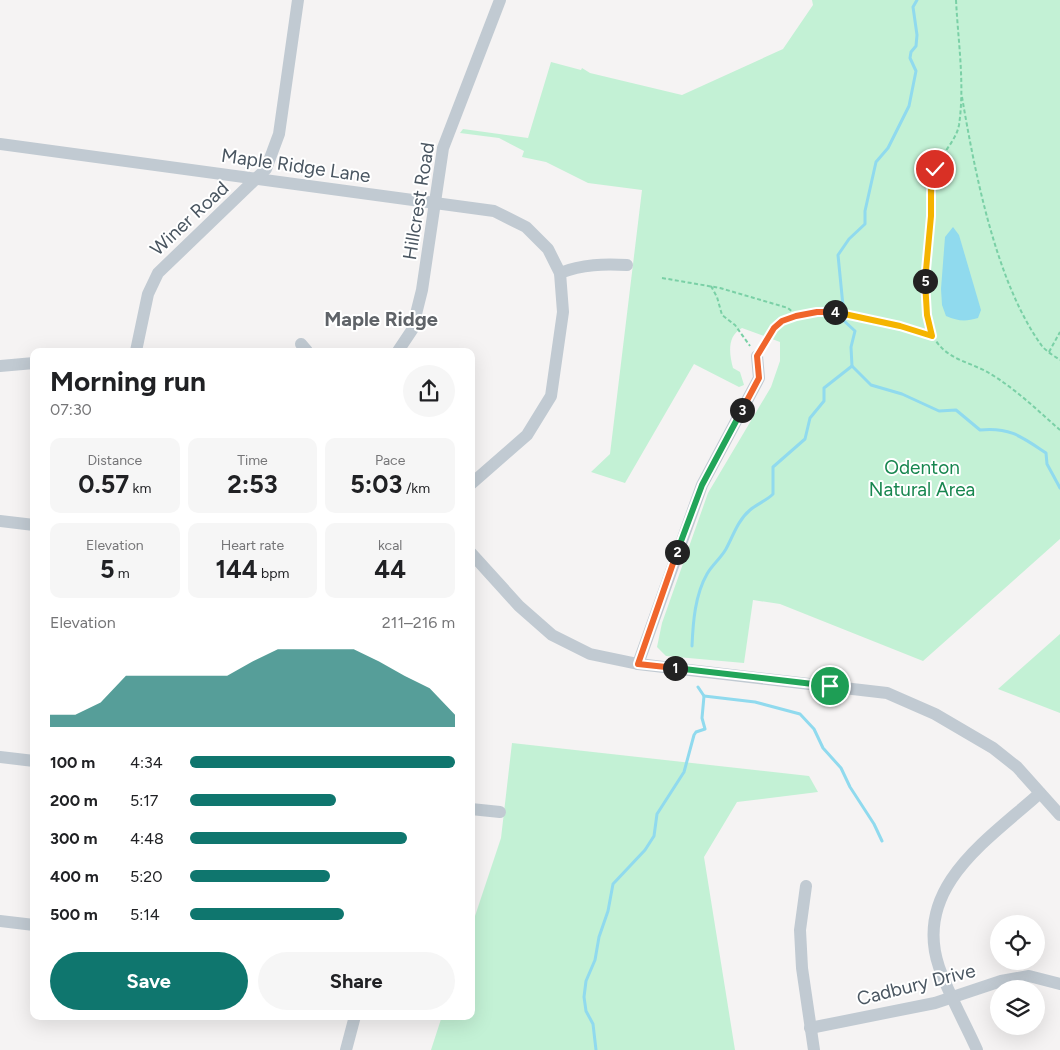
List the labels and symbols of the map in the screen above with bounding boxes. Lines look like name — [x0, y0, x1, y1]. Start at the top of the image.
street label: Hillcrest Road — [398, 141, 439, 261]
street label: Maple Ridge Lane — [220, 144, 372, 187]
pin — [914, 148, 956, 190]
street label: Winer Road — [145, 176, 233, 260]
pin: 5 — [912, 268, 938, 294]
pin: 4 — [822, 300, 848, 324]
district label: Maple Ridge — [324, 307, 438, 331]
pin: 3 — [730, 398, 754, 422]
park label: Odenton Natural Area — [869, 456, 975, 501]
pin: 2 — [664, 540, 690, 564]
pin: 1 — [662, 656, 688, 680]
pin — [809, 665, 851, 707]
street label: Cadbury Drive — [854, 959, 978, 1010]

